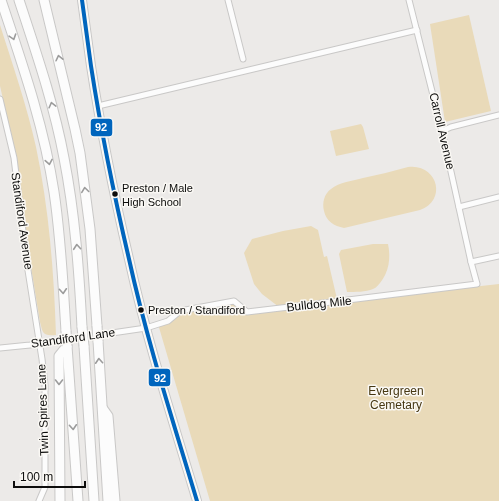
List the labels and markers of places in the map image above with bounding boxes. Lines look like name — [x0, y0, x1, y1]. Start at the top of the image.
place label: Preston / Male High School — [122, 182, 193, 208]
marker: Preston / Male High School — [110, 189, 120, 199]
place label: Preston / Standiford — [148, 304, 245, 316]
marker: Preston / Standiford — [136, 305, 146, 315]

